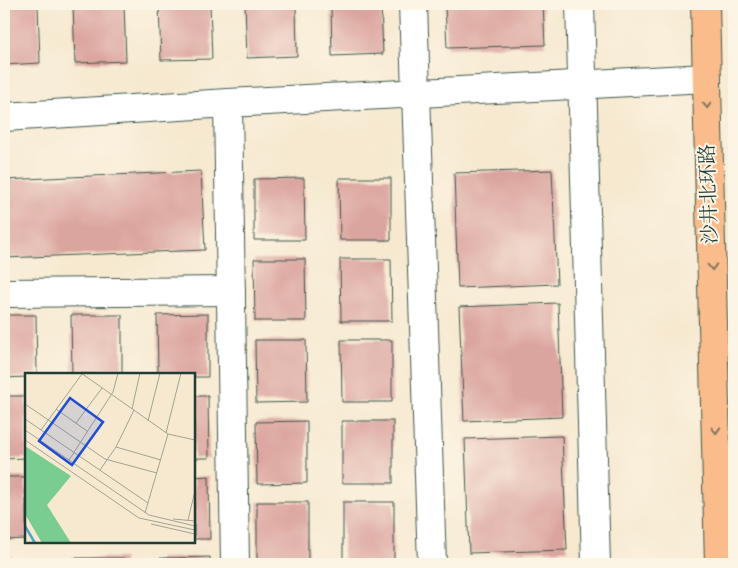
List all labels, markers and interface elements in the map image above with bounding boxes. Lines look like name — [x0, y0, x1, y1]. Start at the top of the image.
one-way arrow — [702, 101, 713, 109]
street label: 沙井北环路 — [696, 144, 722, 244]
one-way arrow — [707, 264, 717, 272]
inset map — [25, 373, 195, 543]
one-way arrow — [711, 426, 722, 434]

